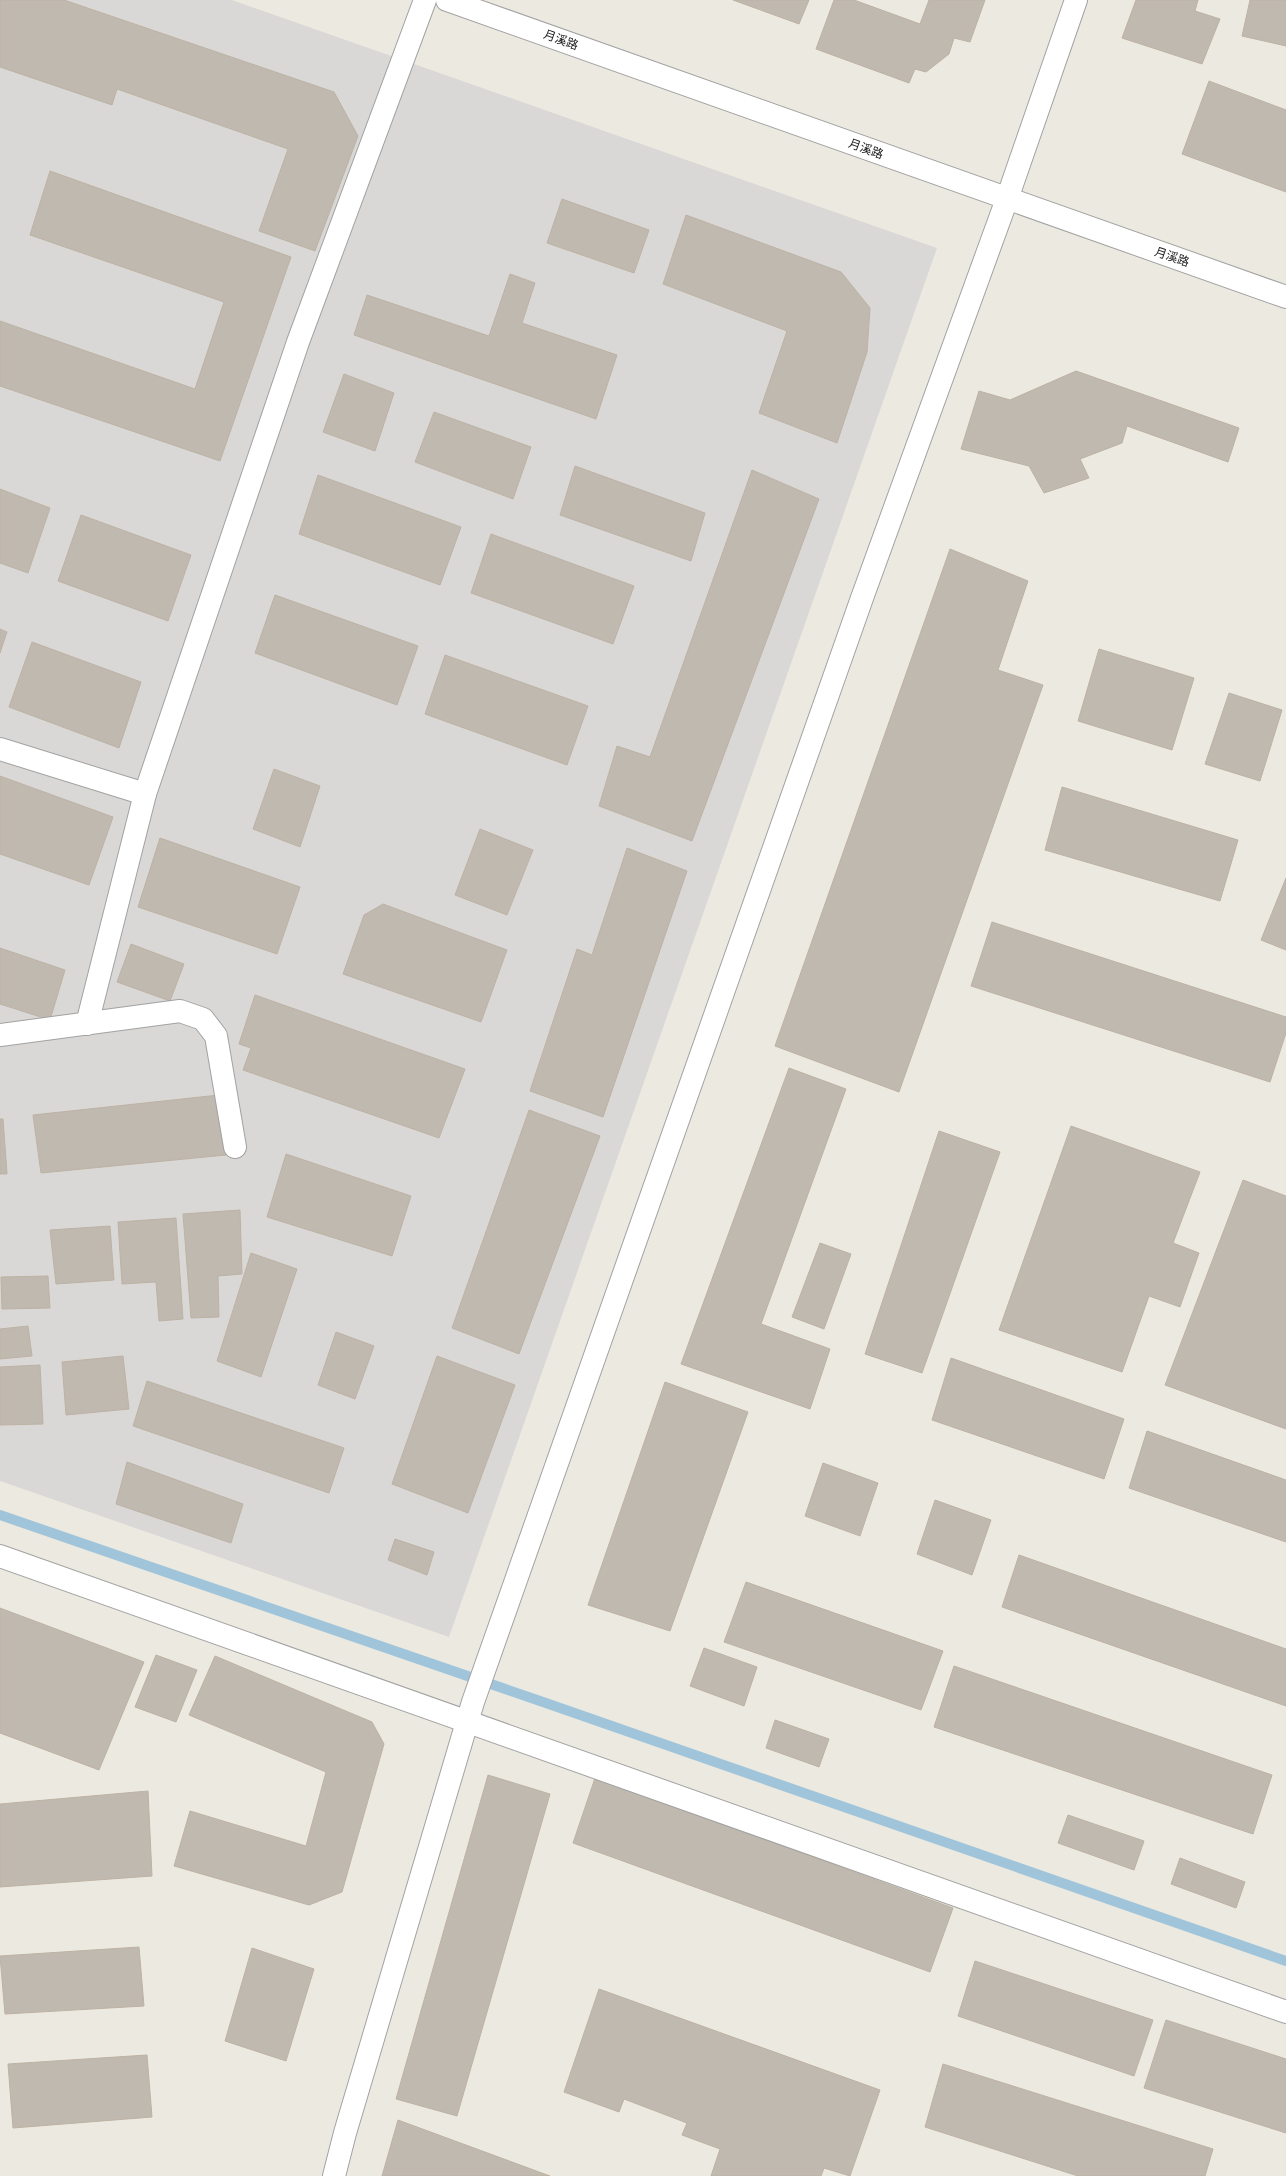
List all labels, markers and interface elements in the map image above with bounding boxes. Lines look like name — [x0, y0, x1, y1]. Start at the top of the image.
street label: 月溪路 — [541, 25, 581, 54]
street label: 月溪路 — [846, 134, 886, 163]
street label: 月溪路 — [1152, 243, 1192, 270]

